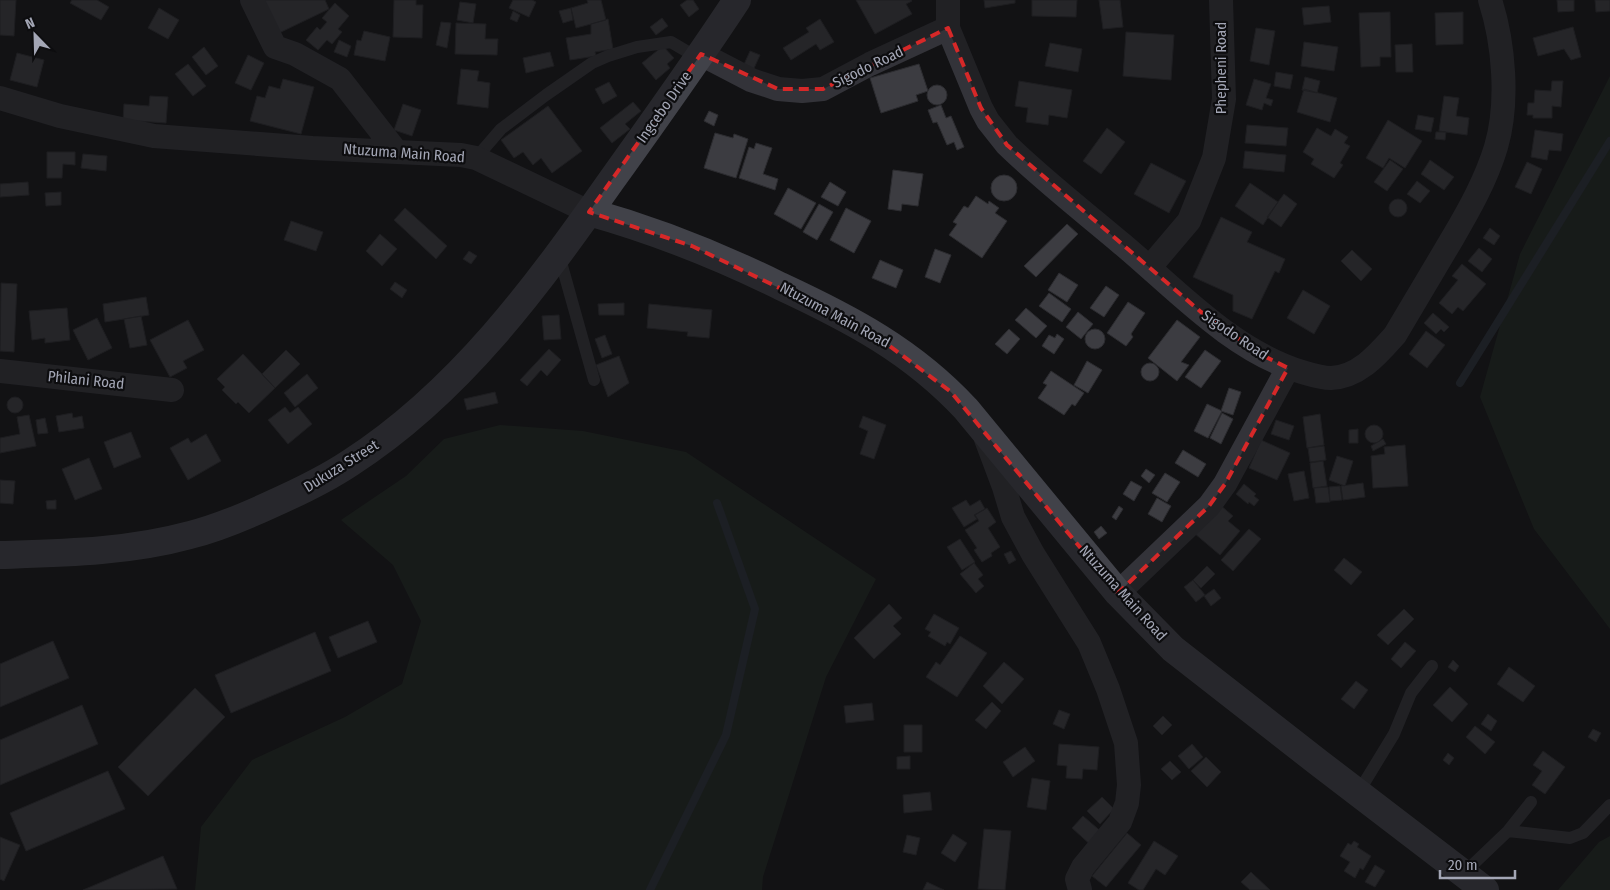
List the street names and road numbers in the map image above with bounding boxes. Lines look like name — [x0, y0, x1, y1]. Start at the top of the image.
street label: Phepheni Road — [1212, 22, 1230, 114]
street label: Sigodo Road — [830, 42, 906, 92]
street label: Ingcebo Drive — [633, 68, 695, 146]
street label: Ntuzuma Main Road — [342, 140, 466, 166]
street label: Ntuzuma Main Road — [777, 278, 893, 352]
street label: Sigodo Road — [1198, 306, 1272, 364]
street label: Philani Road — [47, 367, 125, 393]
street label: Dukuza Street — [300, 436, 382, 496]
street label: Ntuzuma Main Road — [1075, 542, 1171, 644]

